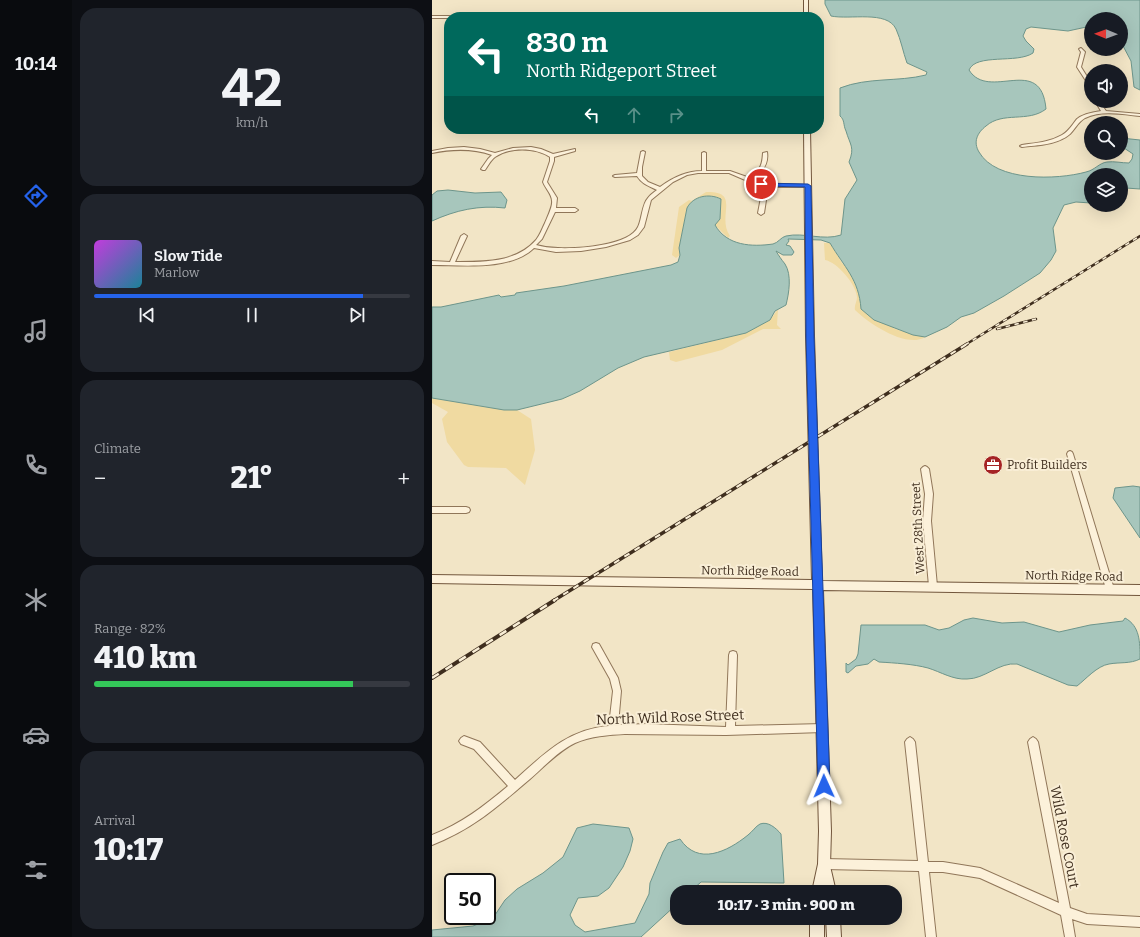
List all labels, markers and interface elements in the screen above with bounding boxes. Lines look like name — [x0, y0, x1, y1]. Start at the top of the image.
north arrow — [1084, 12, 1128, 56]
map controls — [1084, 12, 1128, 212]
text: 830 m — [526, 26, 608, 59]
icon: left — [460, 28, 512, 80]
text: 10:14 — [15, 53, 57, 75]
text: 42 — [222, 57, 282, 120]
text: North Ridgeport Street — [526, 60, 717, 82]
button: sound — [1084, 64, 1128, 108]
icon: left — [581, 104, 603, 126]
icon: ahead — [623, 104, 645, 126]
icon: right — [665, 104, 687, 126]
text: km/h — [236, 115, 268, 130]
button: search — [1084, 116, 1128, 160]
pin — [744, 167, 778, 201]
button: layers — [1084, 168, 1128, 212]
icon: arrive — [750, 173, 772, 195]
icon: directions — [22, 182, 50, 210]
text: Slow Tide — [154, 247, 222, 265]
text: Marlow — [154, 265, 199, 280]
icon: previous — [136, 304, 158, 326]
icon: pause — [241, 304, 263, 326]
icon: next — [346, 304, 368, 326]
icon: music — [22, 317, 50, 345]
text: Climate — [94, 441, 141, 456]
icon: phone — [22, 451, 50, 479]
office icon: Profit Builders — [982, 454, 1004, 476]
place label: Profit Builders — [1007, 458, 1087, 472]
text: 21° — [231, 460, 273, 496]
text: − — [94, 465, 106, 492]
text: + — [397, 465, 410, 492]
street label: West 28th Street — [909, 481, 927, 574]
street label: North Ridge Road — [701, 563, 799, 579]
street label: North Ridge Road — [1025, 568, 1123, 584]
icon: climate — [22, 586, 50, 614]
text: Range · 82% — [94, 621, 166, 636]
text: 410 km — [94, 640, 196, 676]
street label: North Wild Rose Street — [596, 706, 744, 729]
icon: car — [22, 721, 50, 749]
position arrow — [803, 765, 845, 807]
street label: Wild Rose Court — [1046, 785, 1083, 890]
text: Arrival — [94, 813, 135, 828]
text: 10:17 — [94, 832, 163, 868]
icon: filters — [22, 856, 50, 884]
speed limit sign: 50 — [444, 873, 496, 925]
text: 10:17 · 3 min · 900 m — [718, 896, 854, 914]

